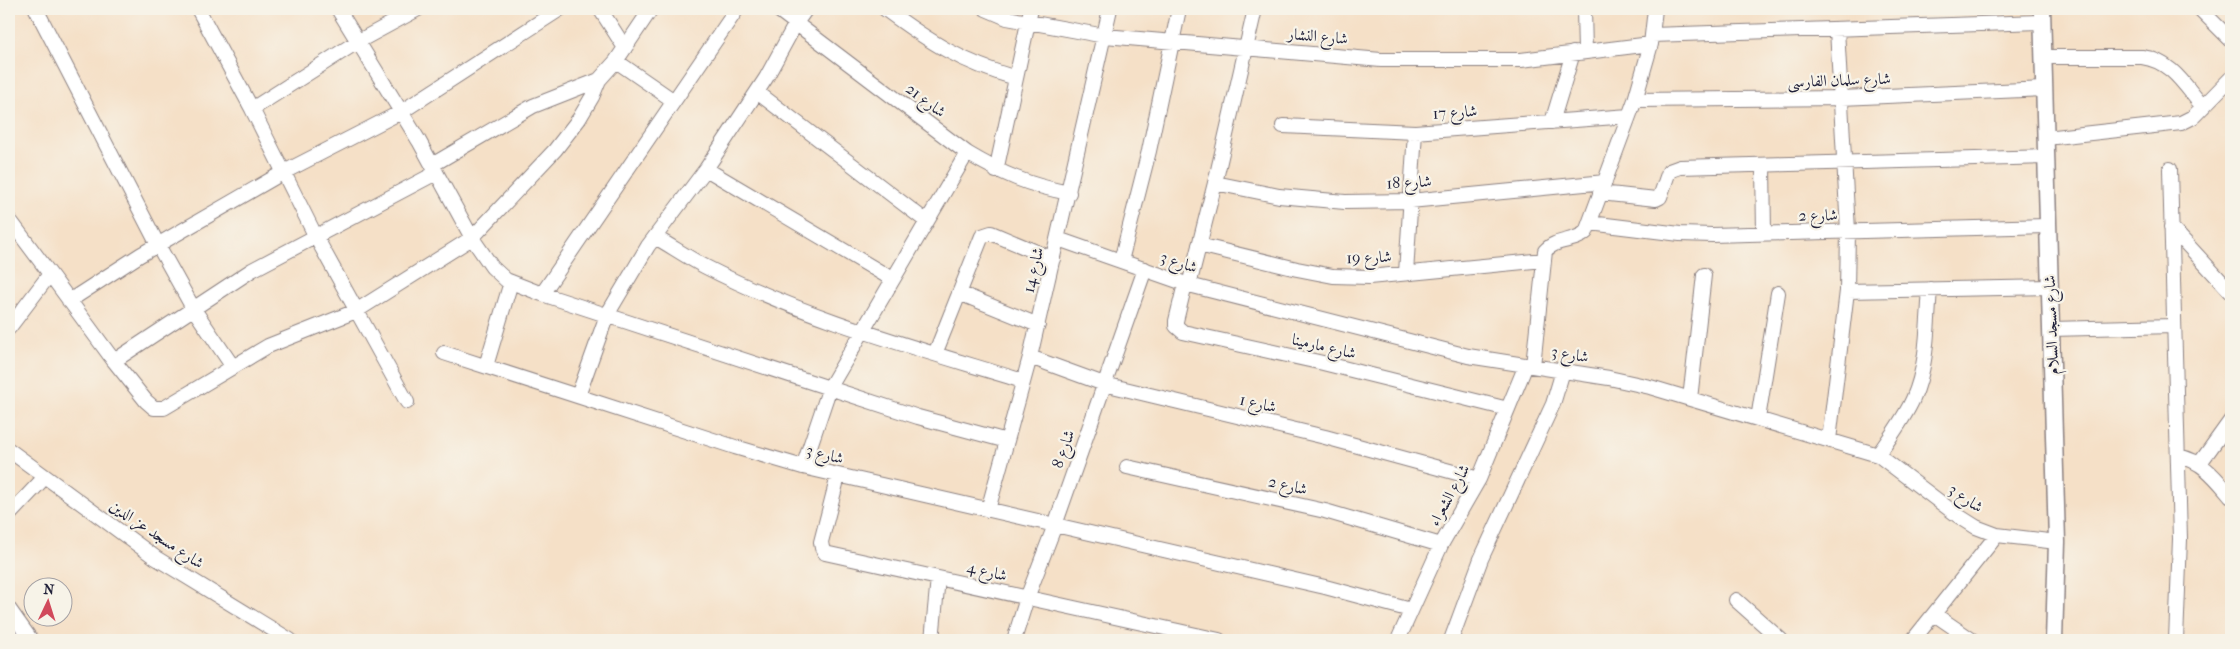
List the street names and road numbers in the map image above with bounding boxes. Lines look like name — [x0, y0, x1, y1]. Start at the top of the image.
street label: شارع النشار — [1285, 24, 1349, 52]
street label: شارع سلمان الفارسى — [1787, 69, 1891, 95]
street label: شارع 21 — [900, 79, 950, 124]
street label: شارع 17 — [1432, 101, 1478, 127]
street label: شارع 18 — [1386, 171, 1432, 197]
street label: شارع 2 — [1798, 205, 1838, 229]
street label: شارع 14 — [1019, 245, 1051, 296]
street label: شارع 3 — [1157, 247, 1200, 281]
street label: شارع 19 — [1346, 247, 1392, 271]
street label: شارع مسجد السلام — [2040, 275, 2067, 375]
street label: شارع مارمينا — [1289, 329, 1358, 366]
street label: شارع 3 — [1549, 342, 1590, 370]
street label: شارع 1 — [1237, 390, 1278, 420]
street label: شارع 8 — [1048, 427, 1082, 472]
street label: شارع 3 — [803, 440, 846, 472]
street label: شارع الشعراء — [1424, 461, 1477, 531]
street label: شارع 2 — [1266, 471, 1309, 503]
street label: شارع 3 — [1943, 480, 1987, 520]
street label: شارع مسجد عز الدين — [104, 496, 208, 576]
street label: شارع 4 — [964, 557, 1009, 589]

